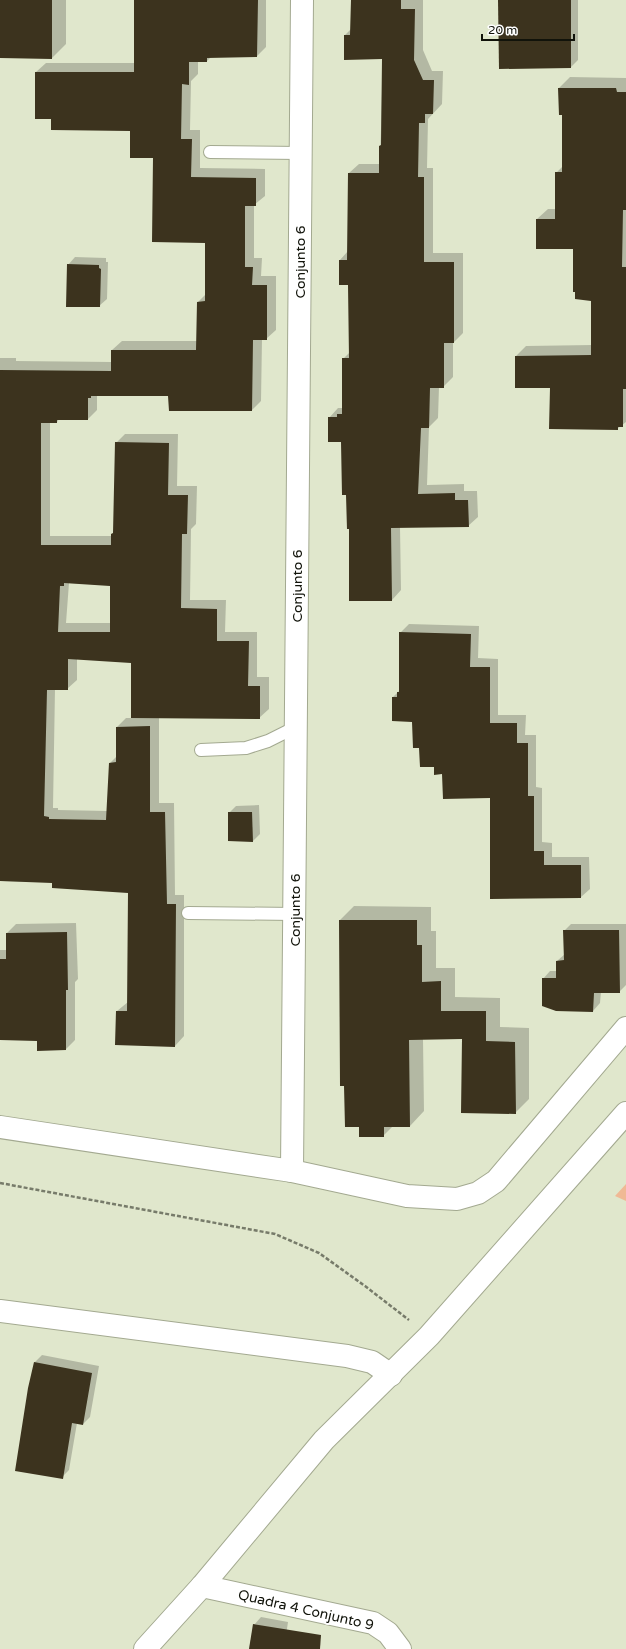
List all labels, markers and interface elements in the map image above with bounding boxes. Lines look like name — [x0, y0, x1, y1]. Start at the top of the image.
scale bar — [482, 16, 574, 42]
text: 20 m — [488, 23, 517, 37]
street label: Conjunto 6 — [292, 225, 309, 299]
street label: Conjunto 6 — [289, 549, 306, 623]
street label: Conjunto 6 — [287, 873, 304, 947]
street label: Quadra 4 Conjunto 9 — [236, 1586, 376, 1634]

